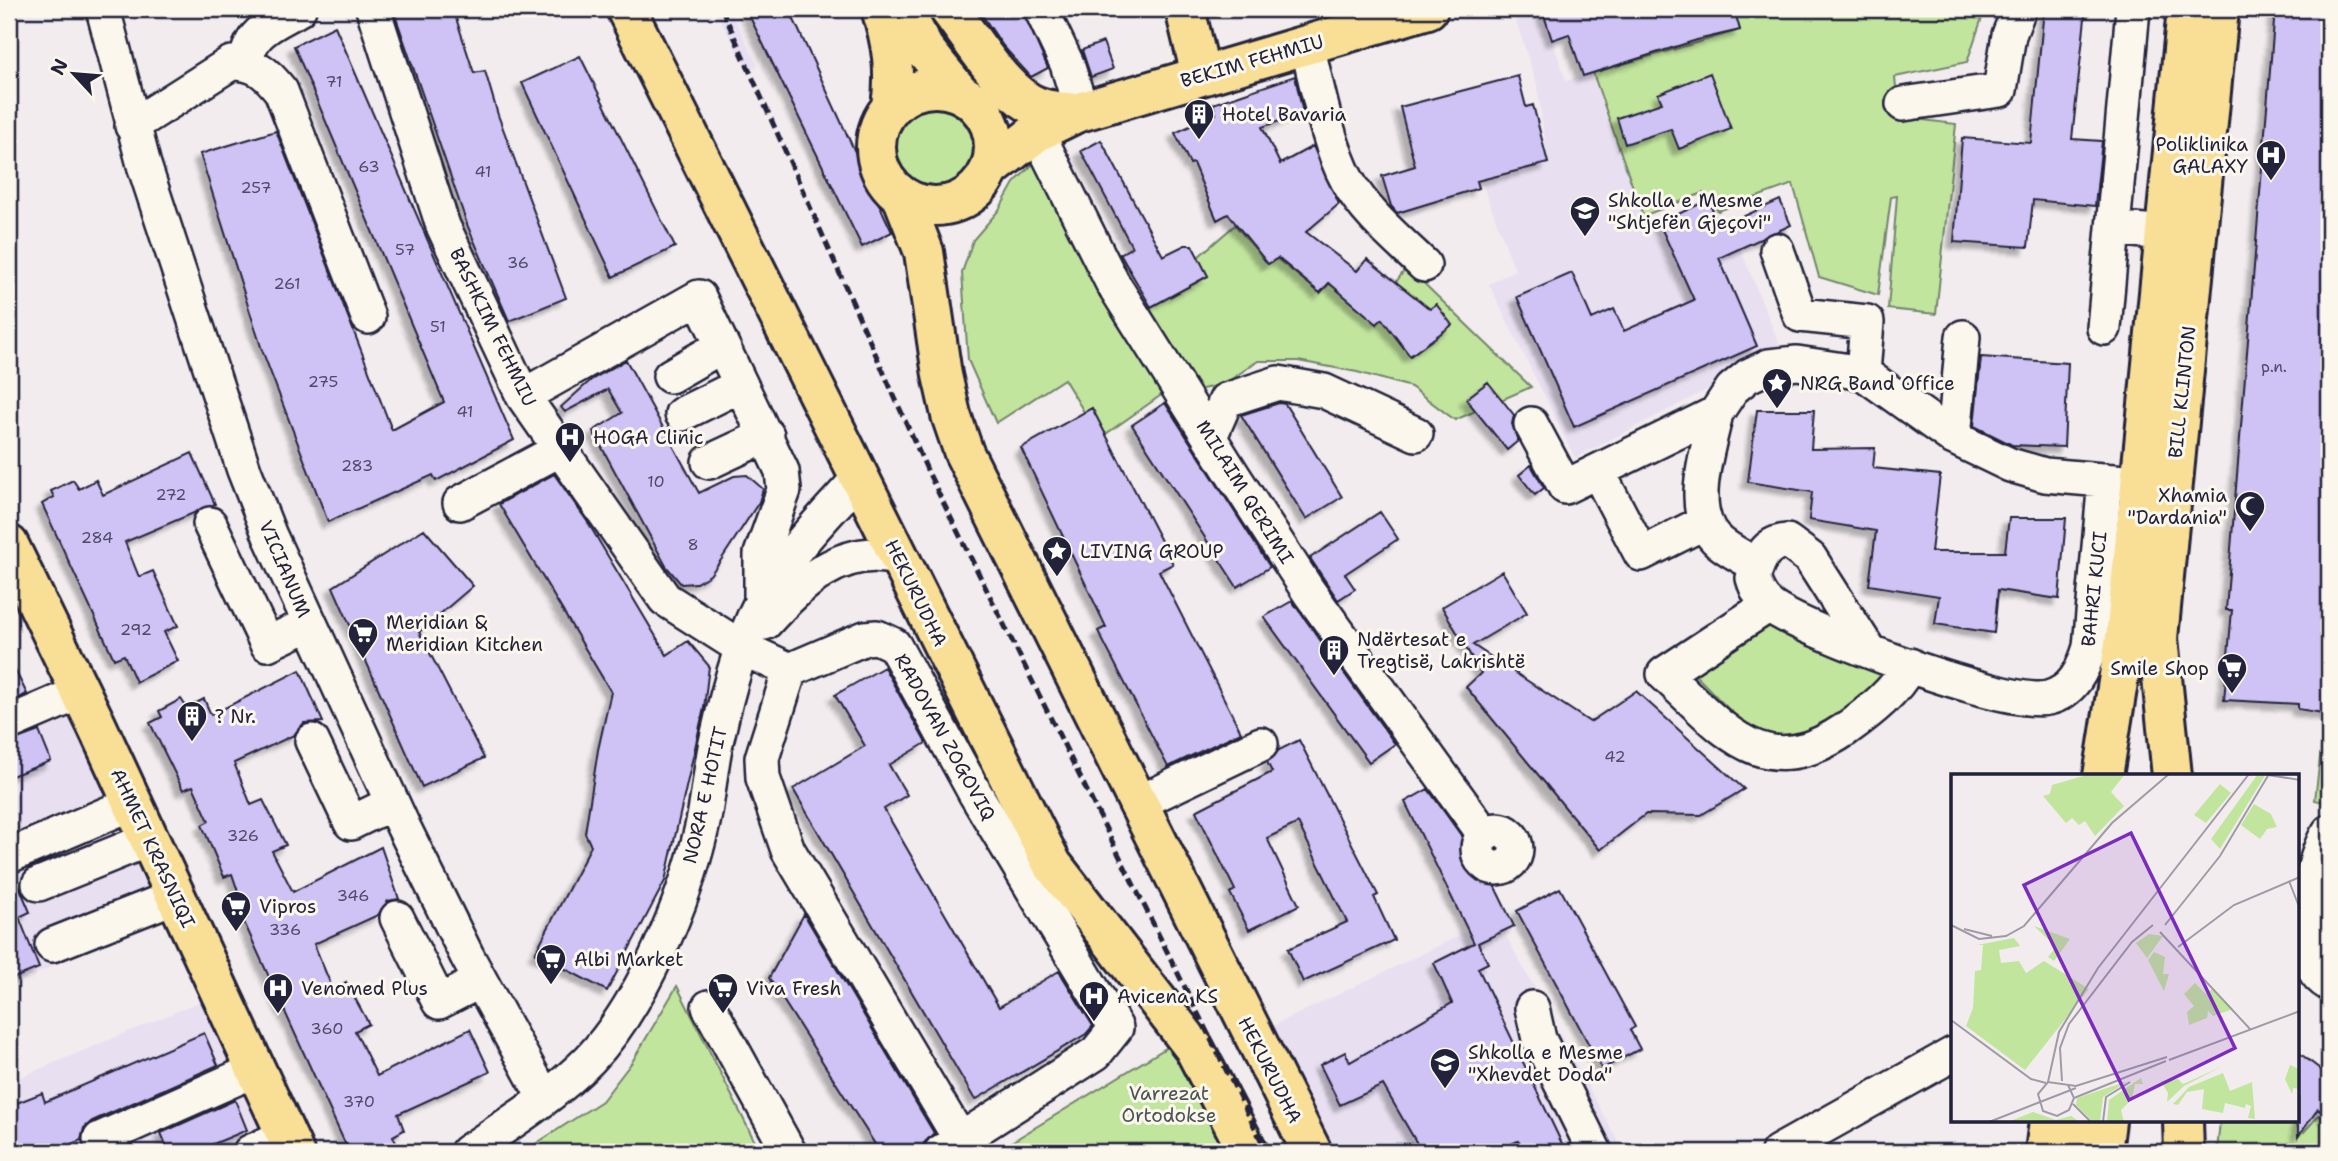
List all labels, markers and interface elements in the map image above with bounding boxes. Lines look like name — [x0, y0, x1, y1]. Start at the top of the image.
street label: BEKIM FEHMIU — [1178, 29, 1326, 93]
north arrow — [38, 38, 108, 108]
text: N — [45, 55, 74, 79]
house number: 71 — [325, 71, 343, 92]
building icon: Hotel Bavaria — [1182, 97, 1216, 141]
place label: Hotel Bavaria — [1222, 102, 1347, 127]
place label: Poliklinika GALAXY — [2155, 132, 2249, 179]
hospital icon: Poliklinika GALAXY — [2254, 138, 2288, 182]
house number: 63 — [358, 156, 380, 177]
house number: 41 — [474, 161, 492, 182]
house number: 257 — [240, 177, 272, 198]
place label: Shkolla e Mesme "Shtjefën Gjeçovi" — [1608, 188, 1771, 235]
school or university icon: Shkolla e Mesme "Shtjefën Gjeçovi" — [1568, 194, 1602, 238]
house number: 57 — [395, 239, 415, 260]
street label: BASHKIM FEHMIU — [444, 244, 542, 410]
house number: 36 — [507, 252, 529, 273]
house number: 261 — [273, 273, 301, 294]
house number: 51 — [430, 316, 446, 337]
street label: BILL KLINTON — [2163, 325, 2201, 459]
house number: p.n. — [2261, 356, 2287, 377]
place icon: NRG Band Office — [1760, 366, 1794, 410]
house number: 275 — [308, 371, 338, 392]
place label: NRG Band Office — [1800, 371, 1955, 396]
house number: 41 — [456, 401, 474, 422]
street label: MILAIM QERIMI — [1191, 415, 1299, 569]
hospital icon: HOGA Clinic — [553, 420, 587, 464]
place label: HOGA Clinic — [593, 425, 704, 450]
house number: 283 — [341, 455, 373, 476]
house number: 10 — [647, 471, 665, 492]
place label: Xhamia "Dardania" — [2127, 483, 2227, 530]
house number: 272 — [155, 484, 187, 505]
mosque icon: Xhamia "Dardania" — [2233, 489, 2267, 533]
street label: VICIANUM — [253, 517, 317, 621]
house number: 284 — [81, 527, 113, 548]
street label: BAHRI KUCI — [2076, 530, 2112, 648]
house number: 8 — [687, 534, 699, 555]
place icon: LIVING GROUP — [1040, 534, 1074, 578]
street label: HEKURUDHA — [879, 535, 953, 651]
place label: LIVING GROUP — [1080, 539, 1224, 564]
place label: Meridian & Meridian Kitchen — [386, 610, 543, 657]
supermarket icon: Meridian & Meridian Kitchen — [346, 616, 380, 660]
house number: 292 — [120, 619, 152, 640]
place label: Ndërtesat e Tregtisë, Lakrishtë — [1357, 627, 1525, 674]
building icon: Ndërtesat e Tregtisë, Lakrishtë — [1317, 633, 1351, 677]
street label: RADOVAN ZOGOVIQ — [889, 649, 1001, 825]
supermarket icon: Smile Shop — [2215, 651, 2249, 695]
place label: Smile Shop — [2110, 656, 2209, 681]
building icon: ? Nr. — [175, 699, 209, 743]
place label: ? Nr. — [215, 704, 256, 729]
street label: NORA E HOTIT — [677, 724, 733, 866]
house number: 42 — [1604, 746, 1626, 767]
street label: AHMET KRASNIQI — [105, 764, 201, 932]
inset map — [1951, 774, 2300, 1122]
house number: 326 — [227, 825, 259, 846]
house number: 346 — [337, 885, 369, 906]
supermarket icon: Vipros — [219, 889, 253, 933]
place label: Vipros — [259, 894, 316, 919]
house number: 336 — [269, 919, 301, 940]
supermarket icon: Albi Market — [534, 942, 568, 986]
place label: Albi Market — [574, 947, 684, 972]
hospital icon: Venomed Plus — [261, 971, 295, 1015]
supermarket icon: Viva Fresh — [706, 971, 740, 1015]
place label: Venomed Plus — [301, 976, 428, 1001]
place label: Viva Fresh — [746, 976, 841, 1001]
hospital icon: Avicena KS — [1077, 979, 1111, 1023]
place label: Avicena KS — [1117, 984, 1218, 1009]
street label: HEKURUDHA — [1232, 1012, 1308, 1128]
house number: 360 — [311, 1018, 343, 1039]
place label: Shkolla e Mesme "Xhevdet Doda" — [1468, 1040, 1623, 1087]
school or university icon: Shkolla e Mesme "Xhevdet Doda" — [1428, 1046, 1462, 1090]
park label: Varrezat Ortodokse — [1122, 1081, 1216, 1128]
house number: 370 — [343, 1091, 375, 1112]

